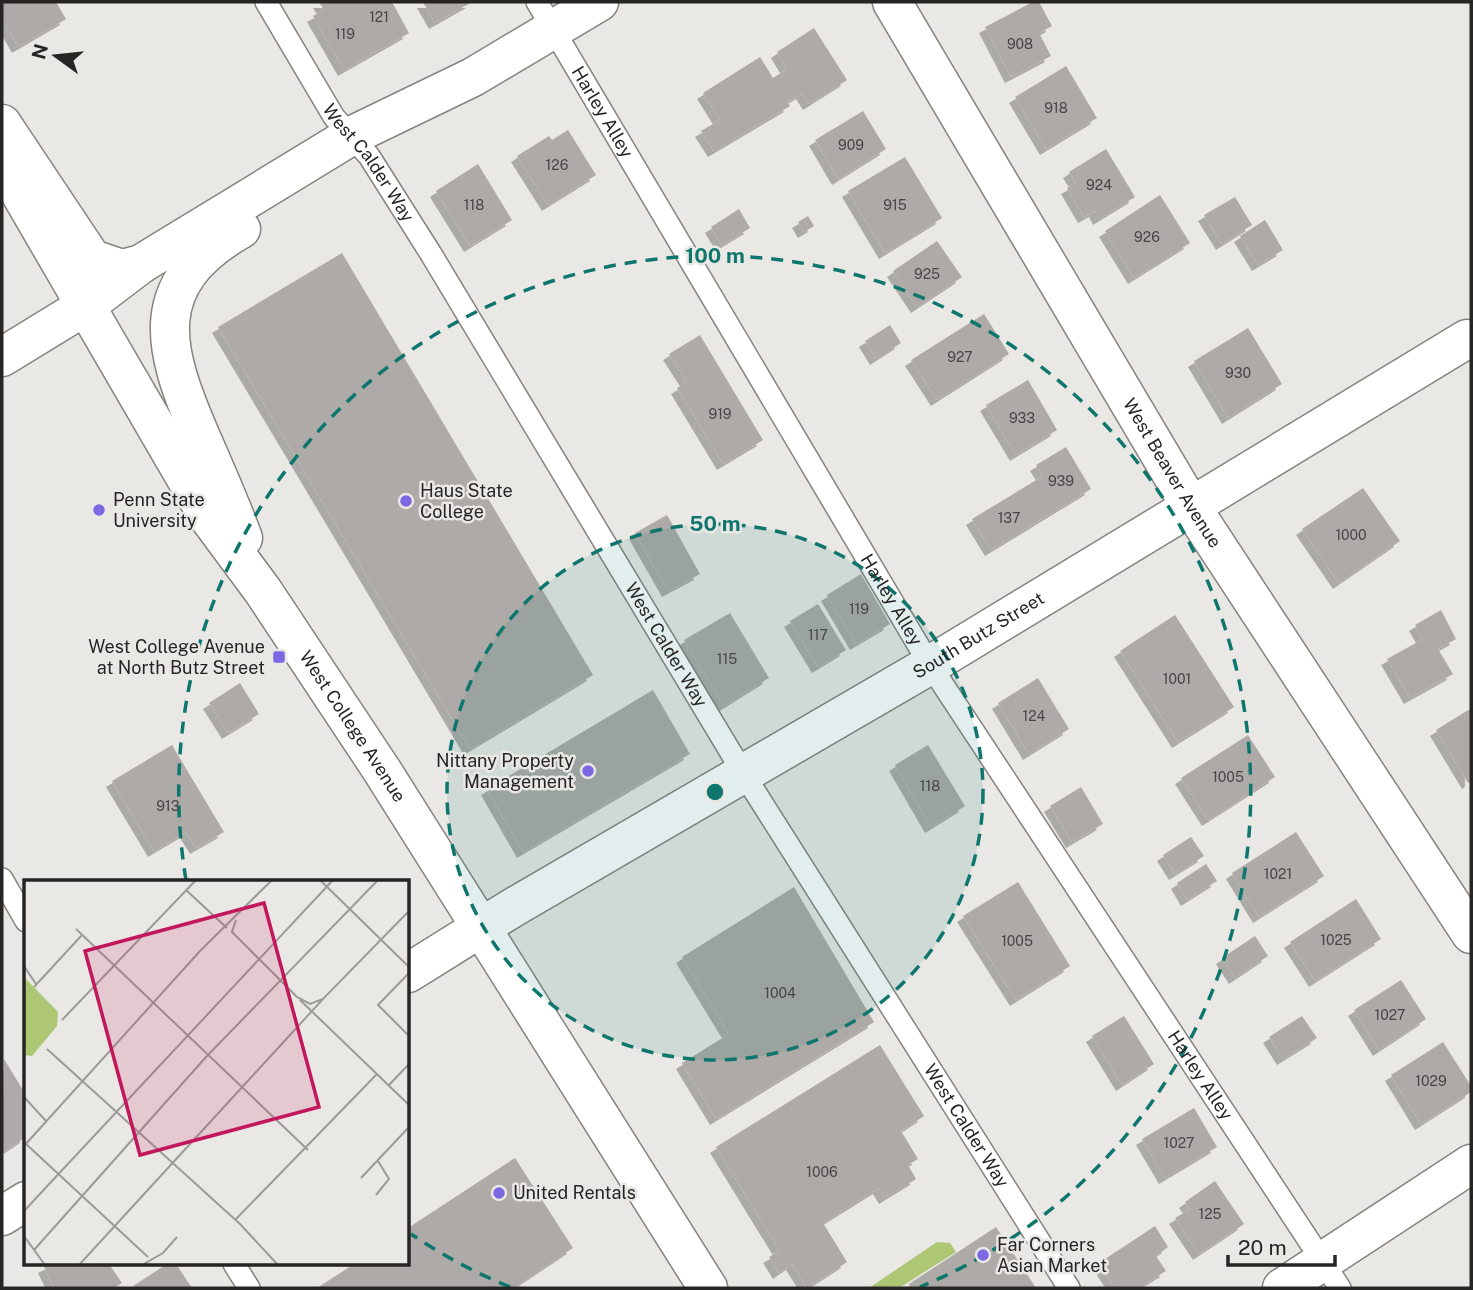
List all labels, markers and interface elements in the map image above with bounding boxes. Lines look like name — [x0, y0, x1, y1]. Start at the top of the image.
house number: 121 — [369, 9, 389, 25]
north arrow — [21, 21, 91, 91]
house number: 119 — [335, 26, 355, 42]
house number: 908 — [1007, 36, 1033, 52]
text: N — [27, 42, 52, 62]
street label: Harley Alley — [568, 62, 638, 162]
street label: West Calder Way — [319, 100, 419, 226]
house number: 918 — [1044, 100, 1068, 116]
house number: 909 — [838, 137, 864, 153]
house number: 126 — [546, 157, 569, 173]
house number: 924 — [1086, 177, 1112, 193]
house number: 118 — [464, 197, 484, 213]
house number: 915 — [883, 197, 907, 213]
house number: 926 — [1134, 229, 1160, 245]
text: 100 m — [685, 243, 745, 268]
house number: 925 — [914, 266, 940, 282]
house number: 927 — [947, 349, 973, 365]
house number: 930 — [1225, 365, 1251, 381]
street label: West Beaver Avenue — [1119, 394, 1226, 551]
house number: 919 — [708, 406, 732, 422]
house number: 933 — [1009, 410, 1035, 426]
house number: 939 — [1048, 473, 1074, 489]
place label: Haus State College — [420, 480, 513, 522]
place label: Penn State University — [113, 489, 205, 531]
marker: Haus State College — [398, 493, 414, 509]
marker: Penn State University — [91, 502, 107, 518]
house number: 137 — [998, 510, 1020, 526]
text: 50 m — [689, 511, 741, 536]
house number: 1000 — [1335, 527, 1367, 543]
street label: Harley Alley — [857, 550, 927, 649]
street label: West Calder Way — [621, 578, 712, 711]
street label: South Butz Street — [909, 587, 1048, 683]
house number: 119 — [849, 601, 869, 617]
house number: 117 — [808, 627, 828, 643]
place label: West College Avenue at North Butz Street — [88, 636, 265, 678]
street label: West College Avenue — [296, 647, 410, 806]
marker: West College Avenue at North Butz Street — [271, 649, 287, 665]
house number: 115 — [717, 651, 737, 667]
house number: 1001 — [1163, 671, 1191, 687]
house number: 124 — [1023, 708, 1046, 724]
place label: Nittany Property Management — [436, 750, 574, 792]
marker: Nittany Property Management — [580, 763, 596, 779]
house number: 1005 — [1212, 769, 1244, 785]
house number: 118 — [920, 778, 940, 794]
centre of rings — [703, 780, 727, 804]
house number: 913 — [156, 798, 180, 814]
house number: 1021 — [1264, 866, 1292, 882]
inset map — [24, 880, 410, 1266]
house number: 1025 — [1320, 932, 1352, 948]
house number: 1005 — [1001, 933, 1033, 949]
house number: 1004 — [764, 985, 796, 1001]
house number: 1027 — [1374, 1007, 1406, 1023]
street label: Harley Alley — [1164, 1027, 1238, 1124]
street label: West Calder Way — [920, 1060, 1014, 1191]
house number: 1029 — [1415, 1073, 1447, 1089]
house number: 1027 — [1163, 1135, 1195, 1151]
house number: 1006 — [806, 1164, 838, 1180]
place label: United Rentals — [513, 1182, 636, 1203]
marker: United Rentals — [491, 1185, 507, 1201]
house number: 125 — [1198, 1206, 1222, 1222]
scale bar — [1228, 1224, 1335, 1268]
place label: Far Corners Asian Market — [997, 1234, 1107, 1276]
text: 20 m — [1238, 1235, 1287, 1260]
marker: Far Corners Asian Market — [975, 1247, 991, 1263]

